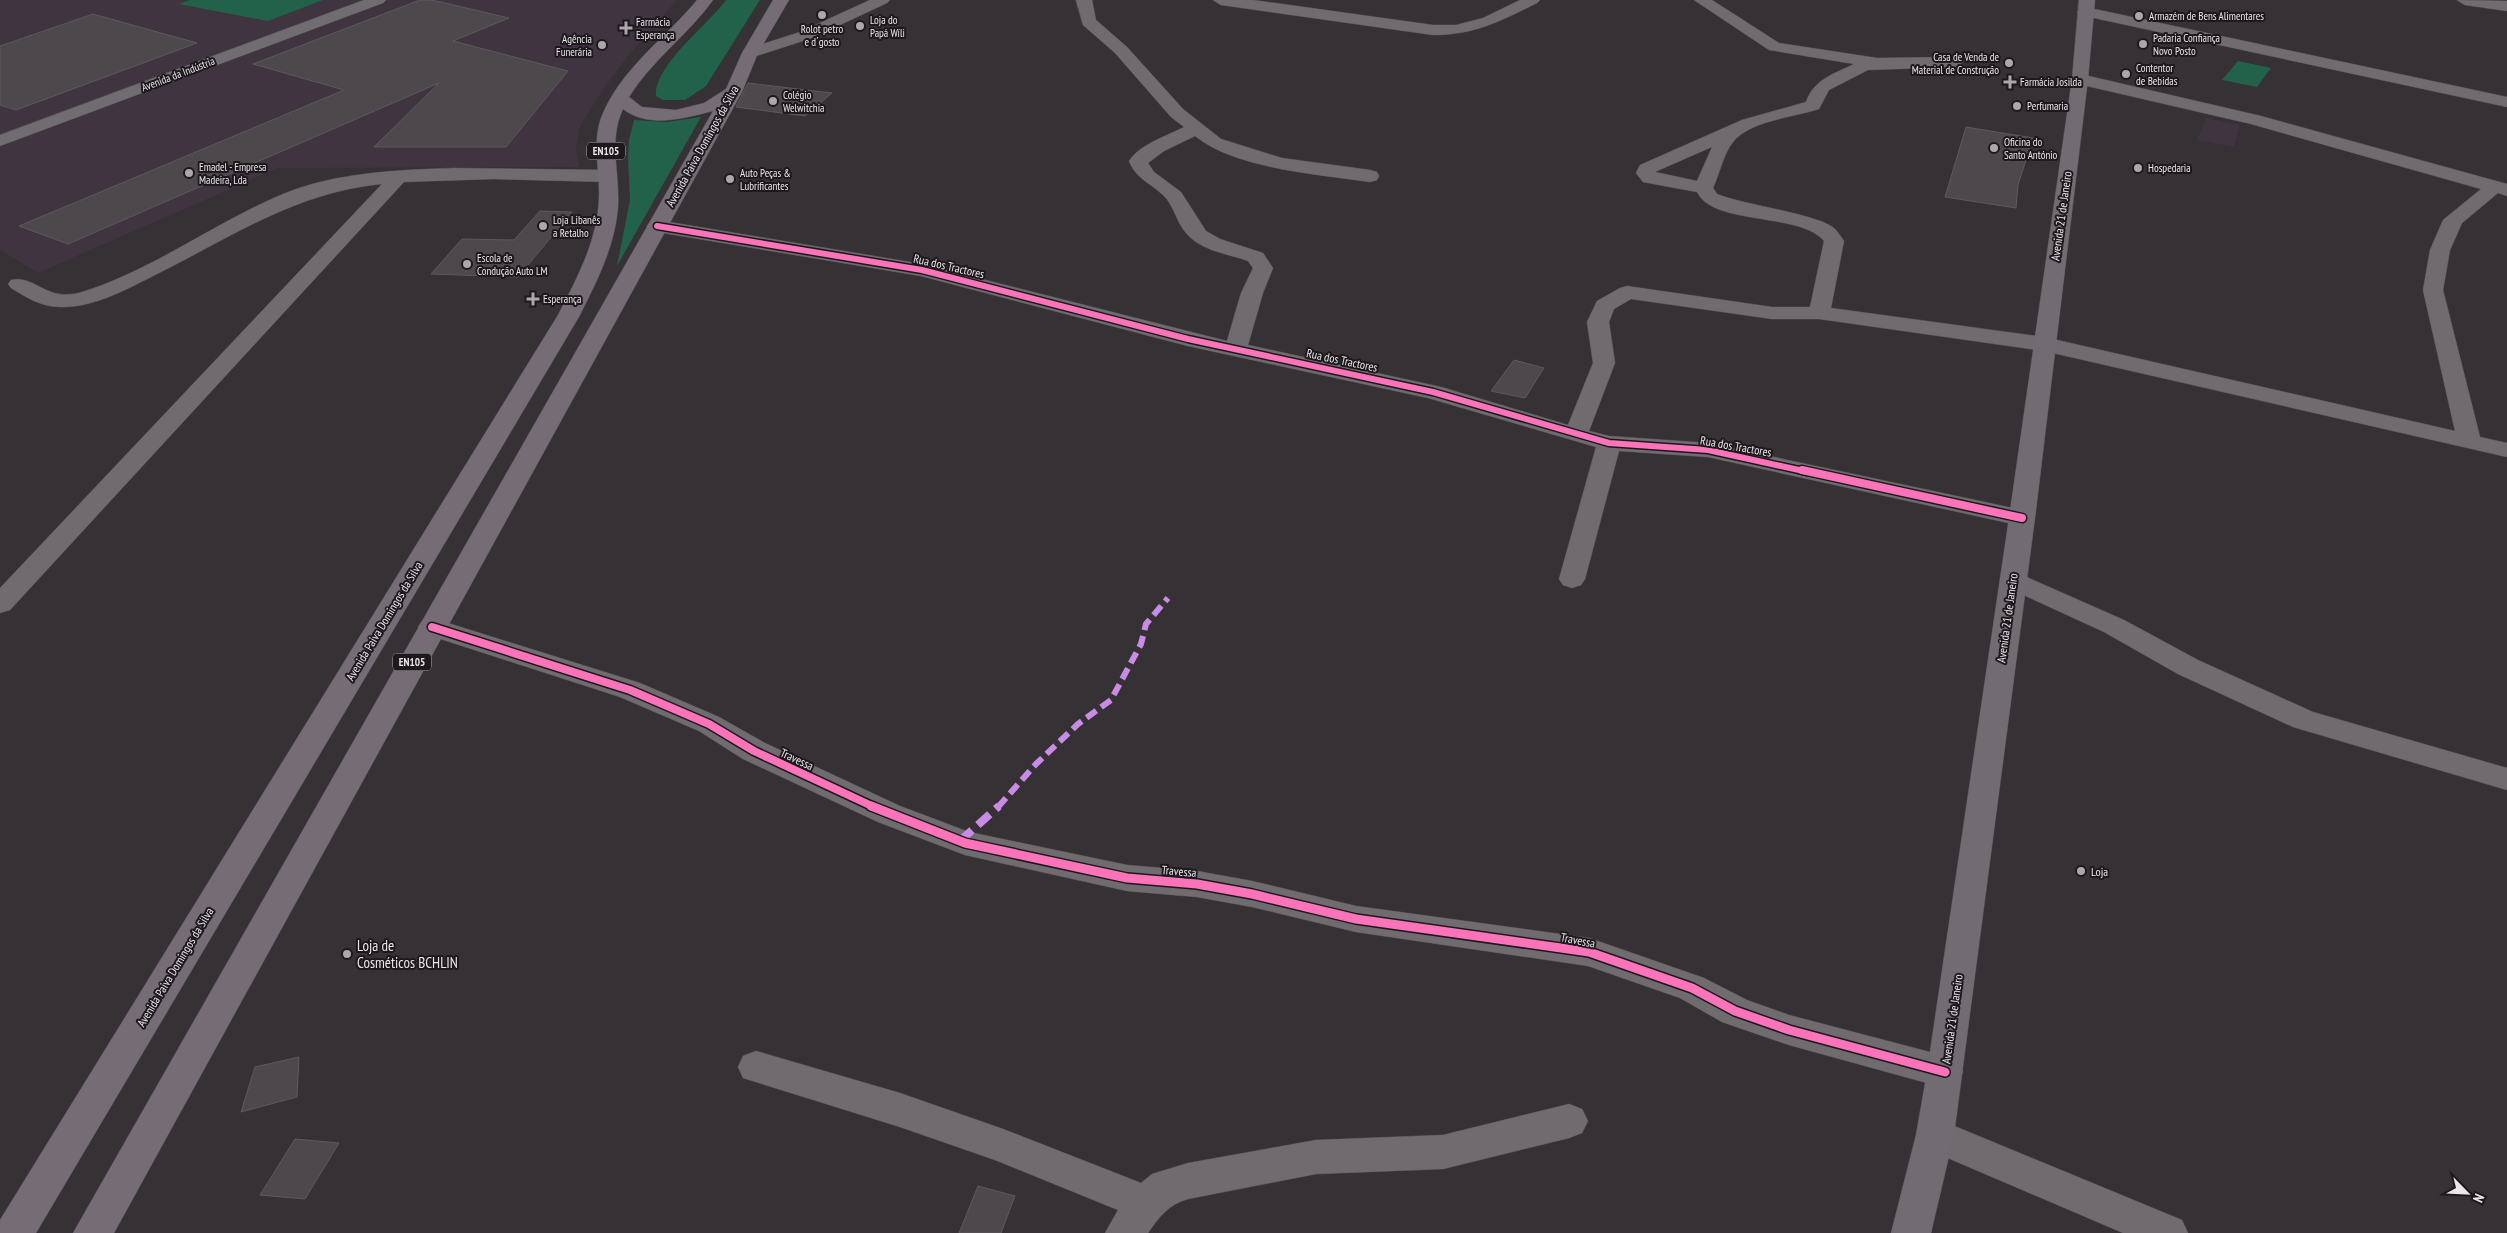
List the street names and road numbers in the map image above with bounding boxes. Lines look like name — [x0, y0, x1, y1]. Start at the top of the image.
street label: Avenida da Indústria — [139, 54, 217, 94]
street label: Avenida Paiva Domingos da Silva — [662, 83, 742, 209]
road number: EN105 — [587, 142, 625, 160]
street label: Avenida 21 de Janeiro — [2047, 170, 2075, 262]
street label: Rua dos Tractores — [912, 251, 986, 281]
street label: Rua dos Tractores — [1305, 345, 1379, 375]
street label: Rua dos Tractores — [1699, 432, 1773, 460]
street label: Avenida Paiva Domingos da Silva — [342, 558, 426, 683]
street label: Avenida 21 de Janeiro — [1993, 572, 2021, 664]
road number: EN105 — [393, 654, 431, 670]
street label: Travessa — [778, 745, 816, 773]
street label: Travessa — [1161, 862, 1197, 880]
street label: Avenida Paiva Domingos da Silva — [133, 904, 217, 1029]
street label: Travessa — [1559, 929, 1597, 951]
street label: Avenida 21 de Janeiro — [1938, 973, 1966, 1065]

